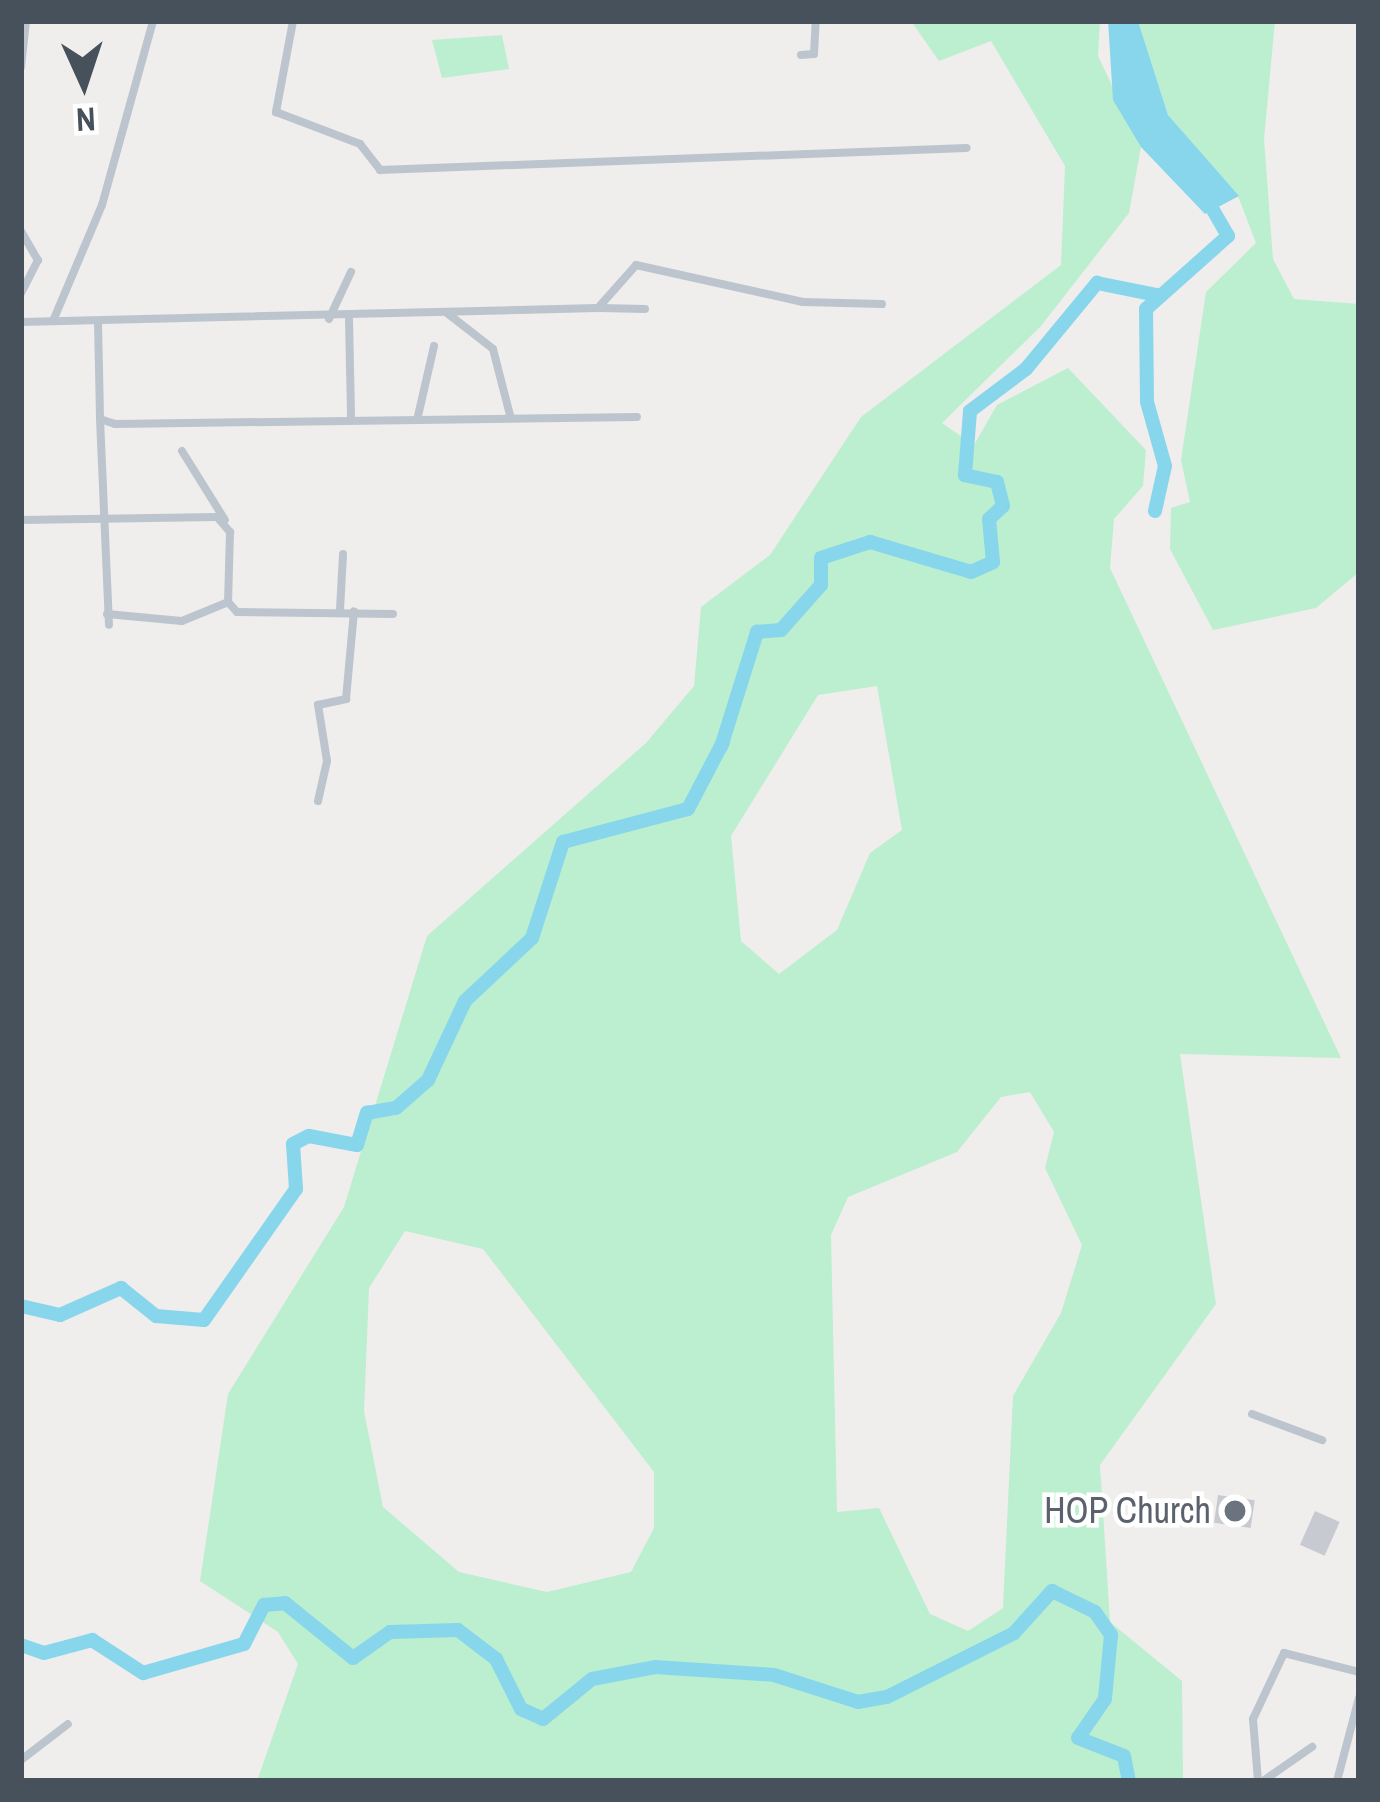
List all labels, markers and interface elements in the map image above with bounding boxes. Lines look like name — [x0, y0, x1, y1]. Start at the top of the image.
north arrow — [24, 24, 144, 144]
text: N — [75, 97, 97, 142]
place label: HOP Church — [1044, 1489, 1211, 1533]
marker: HOP Church — [1222, 1498, 1248, 1524]

